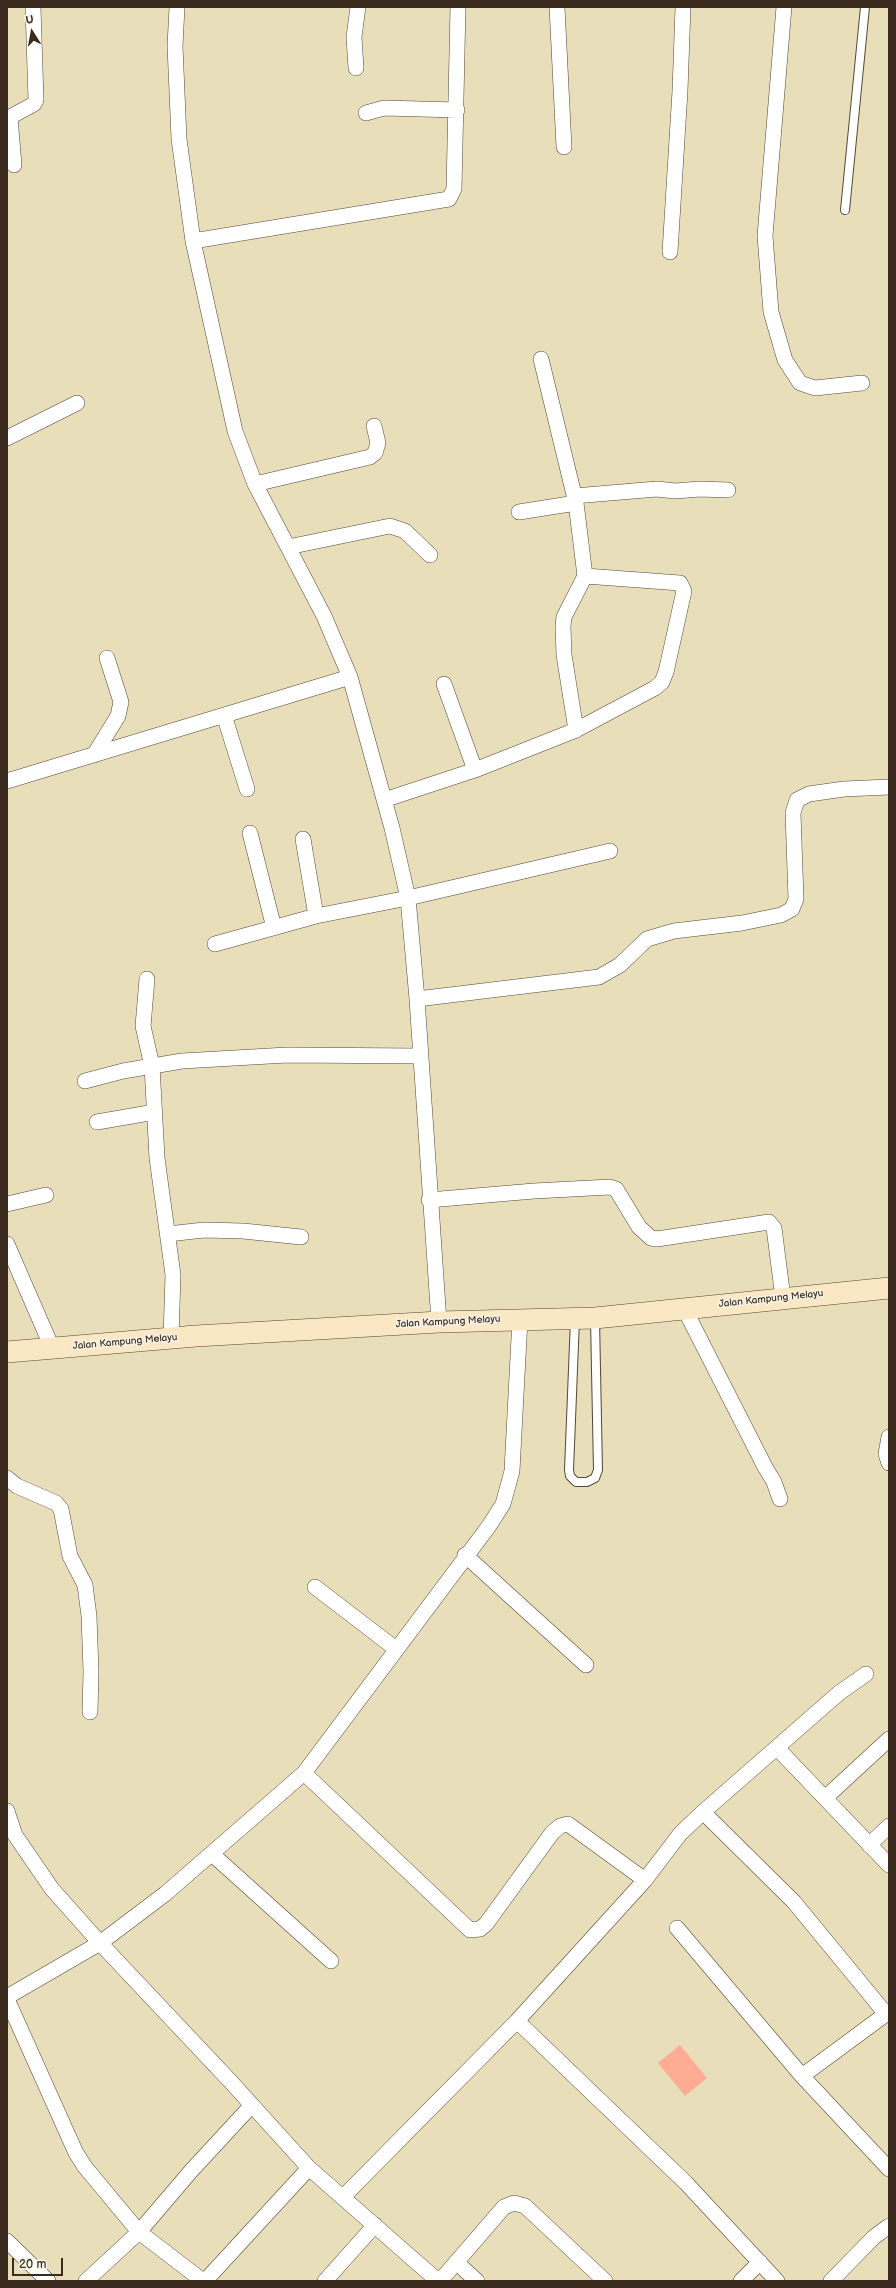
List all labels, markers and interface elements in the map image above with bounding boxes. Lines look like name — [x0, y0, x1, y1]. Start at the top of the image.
north arrow — [12, 12, 52, 52]
text: U — [25, 13, 35, 27]
street label: Jalan Kampung Melayu — [718, 1288, 824, 1310]
street label: Jalan Kampung Melayu — [395, 1313, 501, 1331]
street label: Jalan Kampung Melayu — [72, 1331, 178, 1353]
scale bar — [14, 2250, 65, 2276]
text: 20 m — [19, 2257, 46, 2272]

